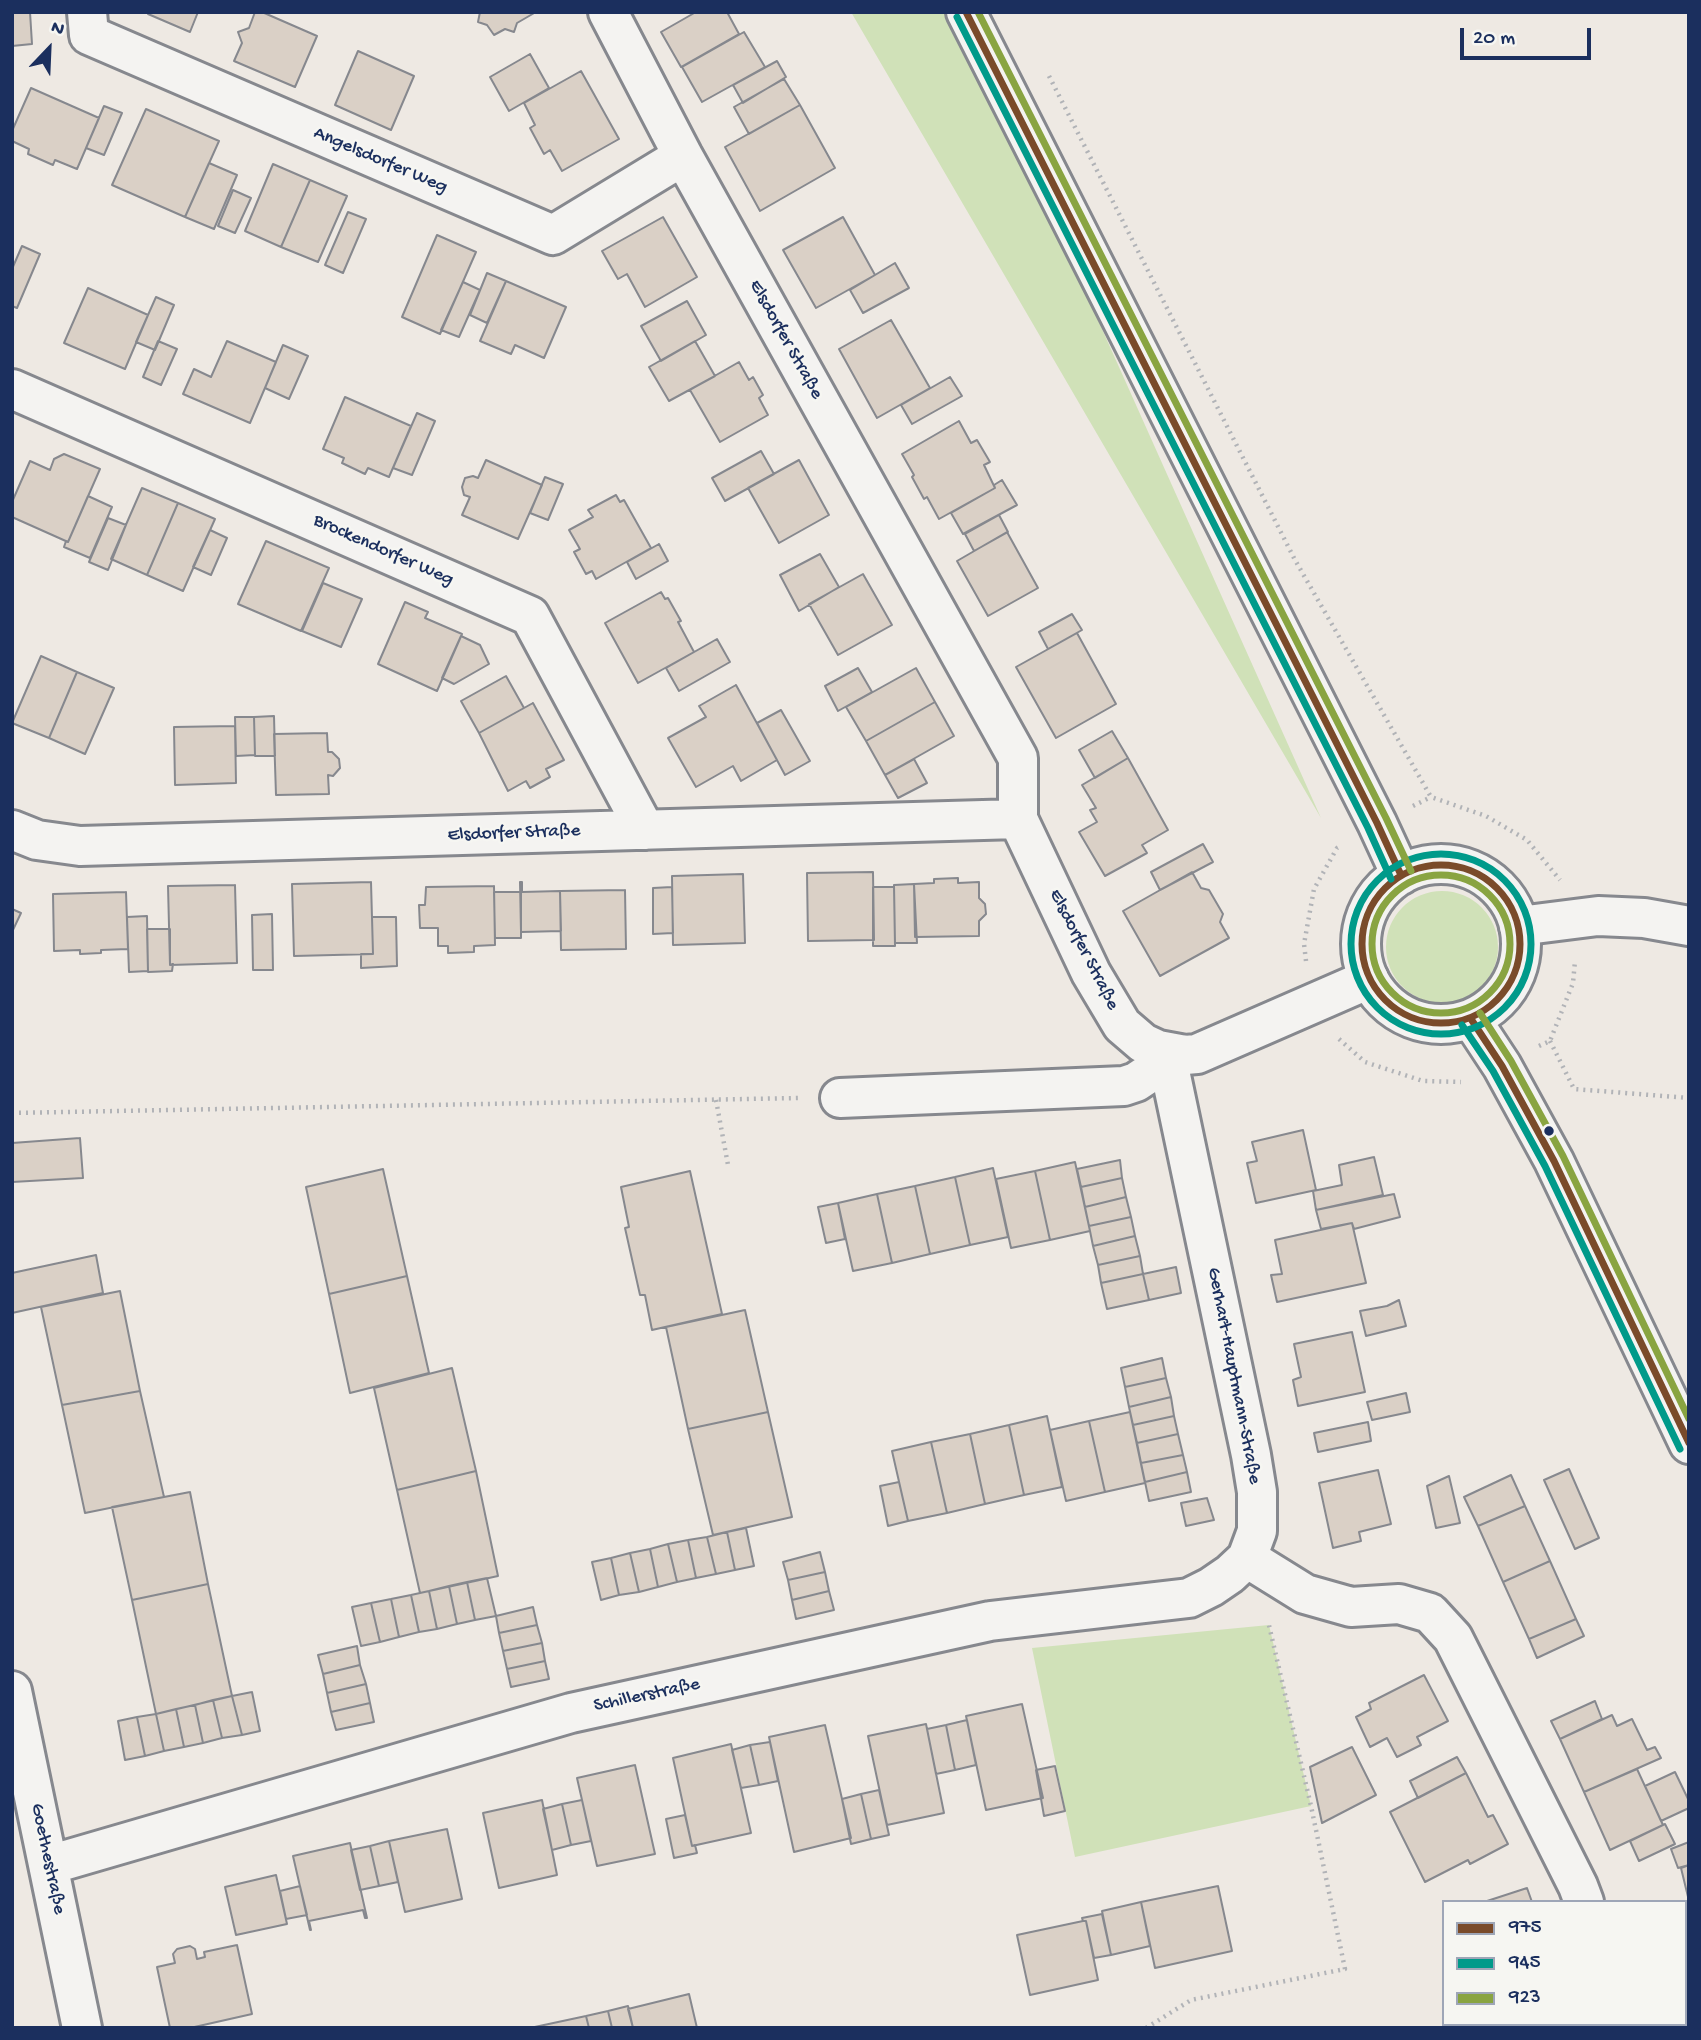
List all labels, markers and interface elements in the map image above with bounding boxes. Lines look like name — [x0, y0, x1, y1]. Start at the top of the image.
north arrow — [14, 14, 84, 84]
scale bar — [1463, 14, 1594, 58]
text: N — [47, 16, 68, 42]
text: 20 m — [1473, 27, 1515, 52]
street label: Angelsdorfer Weg — [310, 122, 450, 200]
street label: Elsdorfer Straße — [743, 276, 827, 404]
street label: Brockendorfer Weg — [309, 510, 457, 592]
street label: Elsdorfer Straße — [447, 820, 581, 848]
street label: Elsdorfer Straße — [1043, 886, 1123, 1014]
unlabelled marker — [1542, 1124, 1556, 1138]
street label: Gerhart-Hauptmann-Straße — [1201, 1266, 1265, 1486]
street label: Schillerstraße — [592, 1674, 702, 1718]
street label: Goethestraße — [24, 1801, 70, 1917]
legend — [1442, 1900, 1687, 2026]
text: 975 — [1509, 1916, 1541, 1941]
text: 945 — [1509, 1951, 1541, 1976]
text: 923 — [1509, 1986, 1541, 2011]

